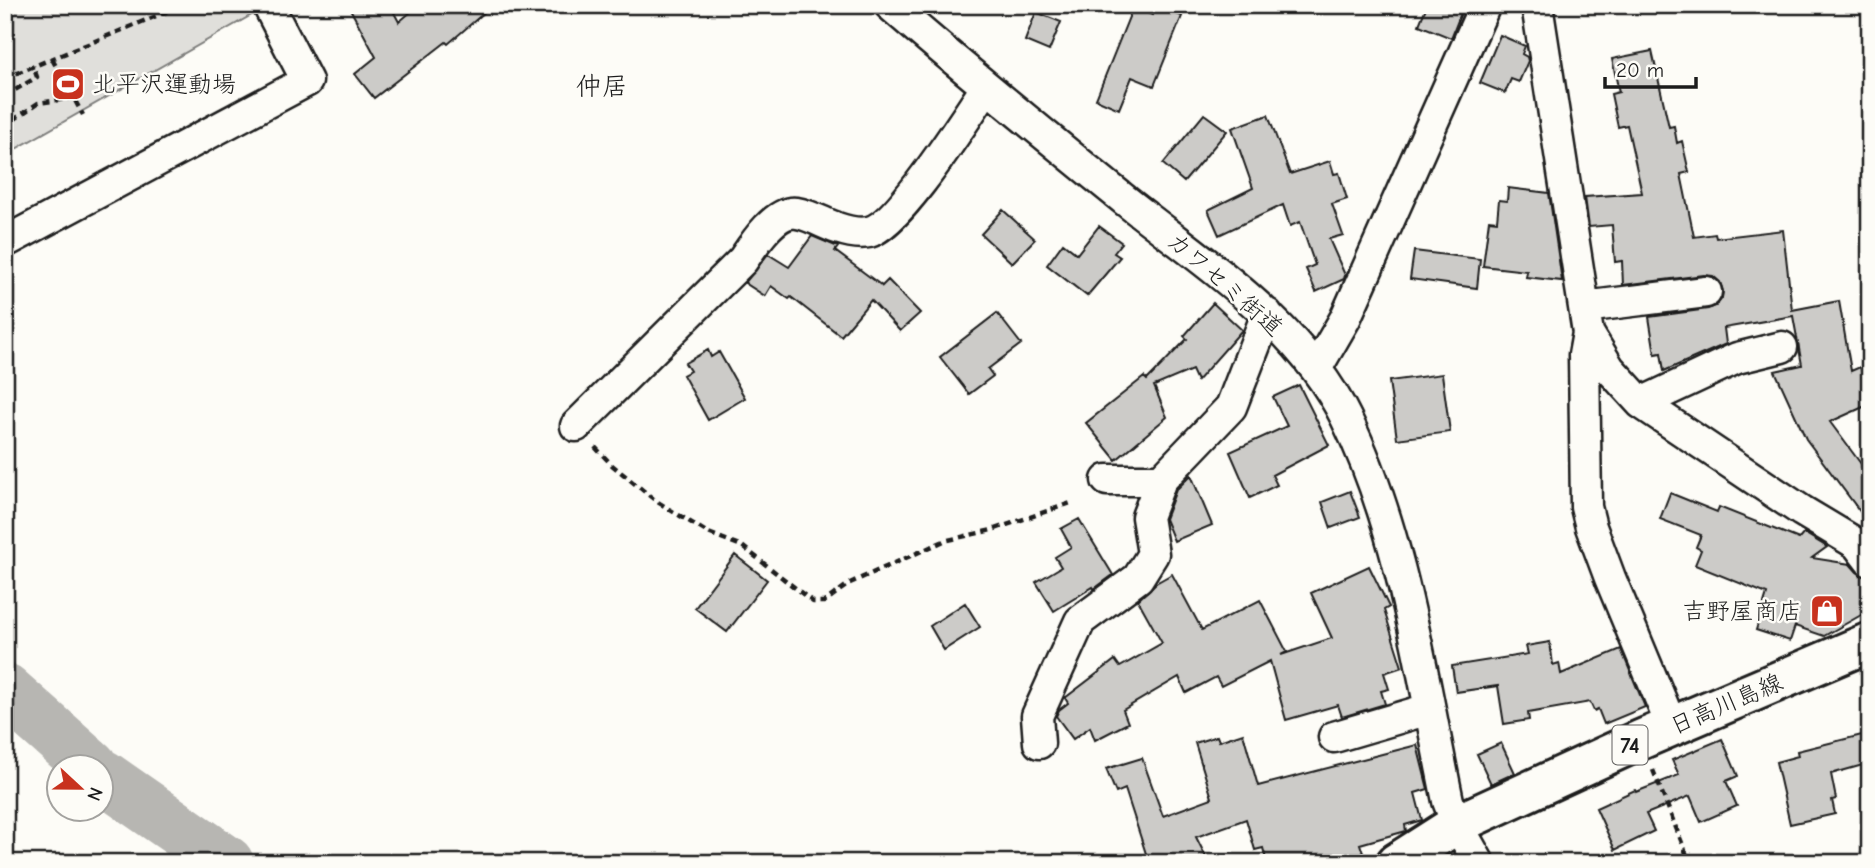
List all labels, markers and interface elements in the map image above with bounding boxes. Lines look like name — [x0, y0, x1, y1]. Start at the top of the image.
scale bar — [1605, 46, 1696, 90]
text: 20 m — [1616, 58, 1664, 82]
sports icon: 北平沢運動場 — [49, 65, 87, 103]
place label: 北平沢運動場 — [92, 70, 236, 98]
district label: 仲居 — [576, 72, 628, 102]
street label: カワセミ街道 — [1161, 226, 1289, 342]
shop icon: 吉野屋商店 — [1808, 592, 1846, 630]
place label: 吉野屋商店 — [1682, 597, 1802, 625]
street label: 日高川島線 — [1665, 668, 1787, 740]
road number: 74 — [1612, 726, 1648, 764]
north arrow — [46, 752, 116, 822]
text: N — [82, 784, 107, 804]

